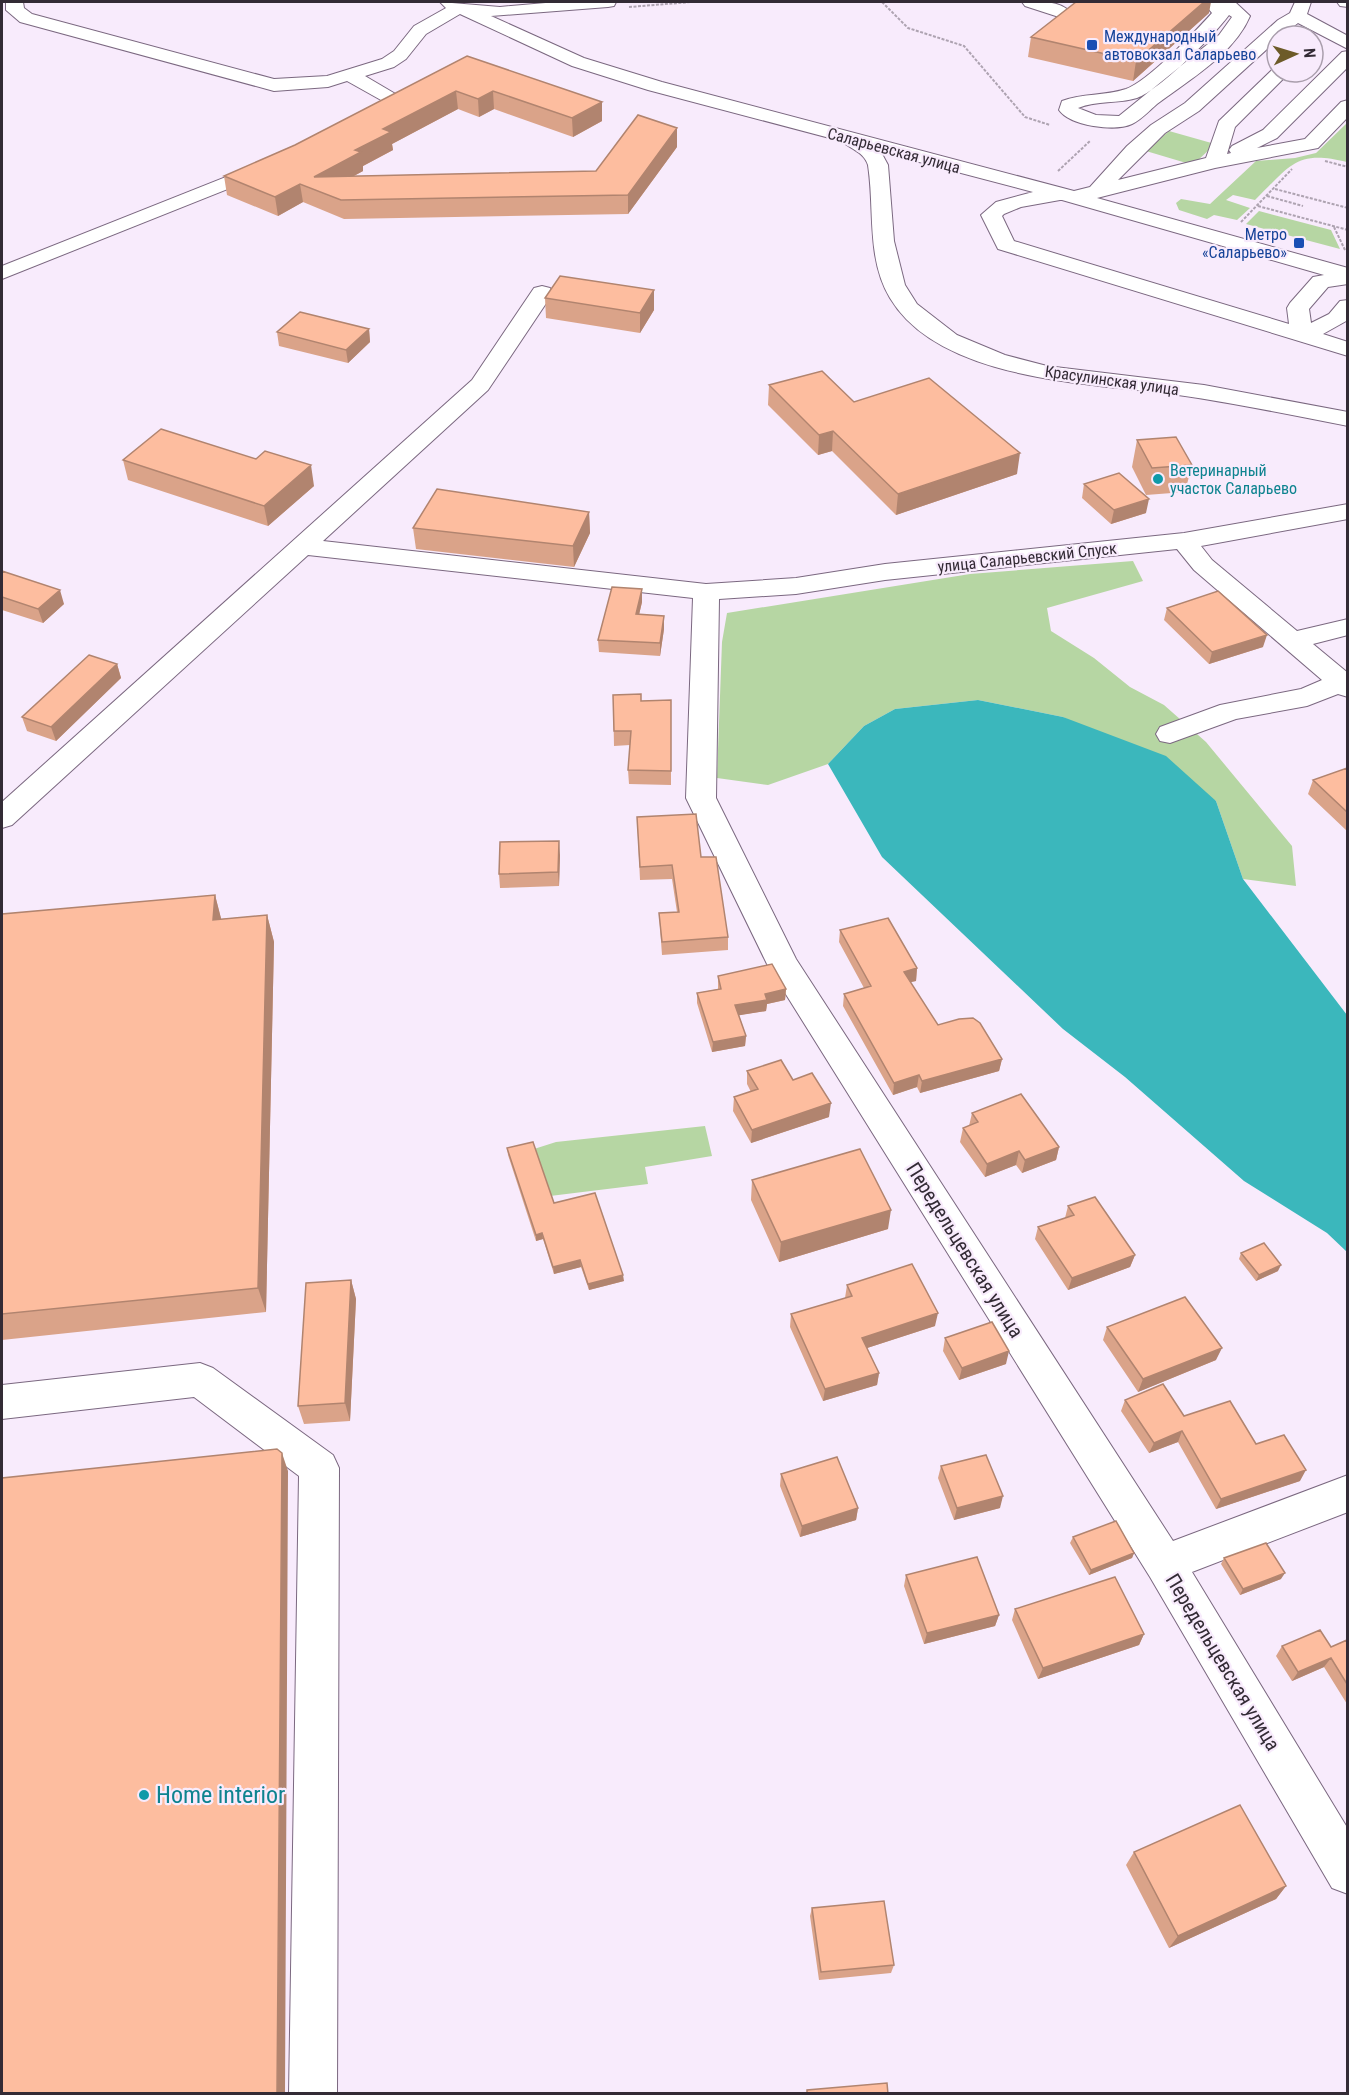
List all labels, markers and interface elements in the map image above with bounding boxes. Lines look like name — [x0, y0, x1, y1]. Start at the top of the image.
north arrow — [1265, 24, 1325, 84]
place label: Международный автовокзал Саларьево — [1104, 27, 1256, 64]
marker: Международный автовокзал Саларьево — [1085, 38, 1099, 52]
text: N — [1300, 47, 1319, 59]
street label: Саларьевская улица — [825, 124, 962, 177]
place label: Метро «Саларьево» — [1202, 225, 1287, 262]
marker: Метро «Саларьево» — [1292, 236, 1306, 250]
street label: Красулинская улица — [1044, 362, 1180, 399]
place label: Ветеринарный участок Саларьево — [1170, 461, 1297, 498]
marker: Ветеринарный участок Саларьево — [1151, 472, 1165, 486]
street label: улица Саларьевский Спуск — [937, 539, 1118, 576]
street label: Передельцевская улица — [901, 1158, 1029, 1342]
street label: Передельцевская улица — [1161, 1569, 1285, 1755]
place label: Home interior — [156, 1781, 285, 1809]
marker: Home interior — [137, 1788, 151, 1802]

